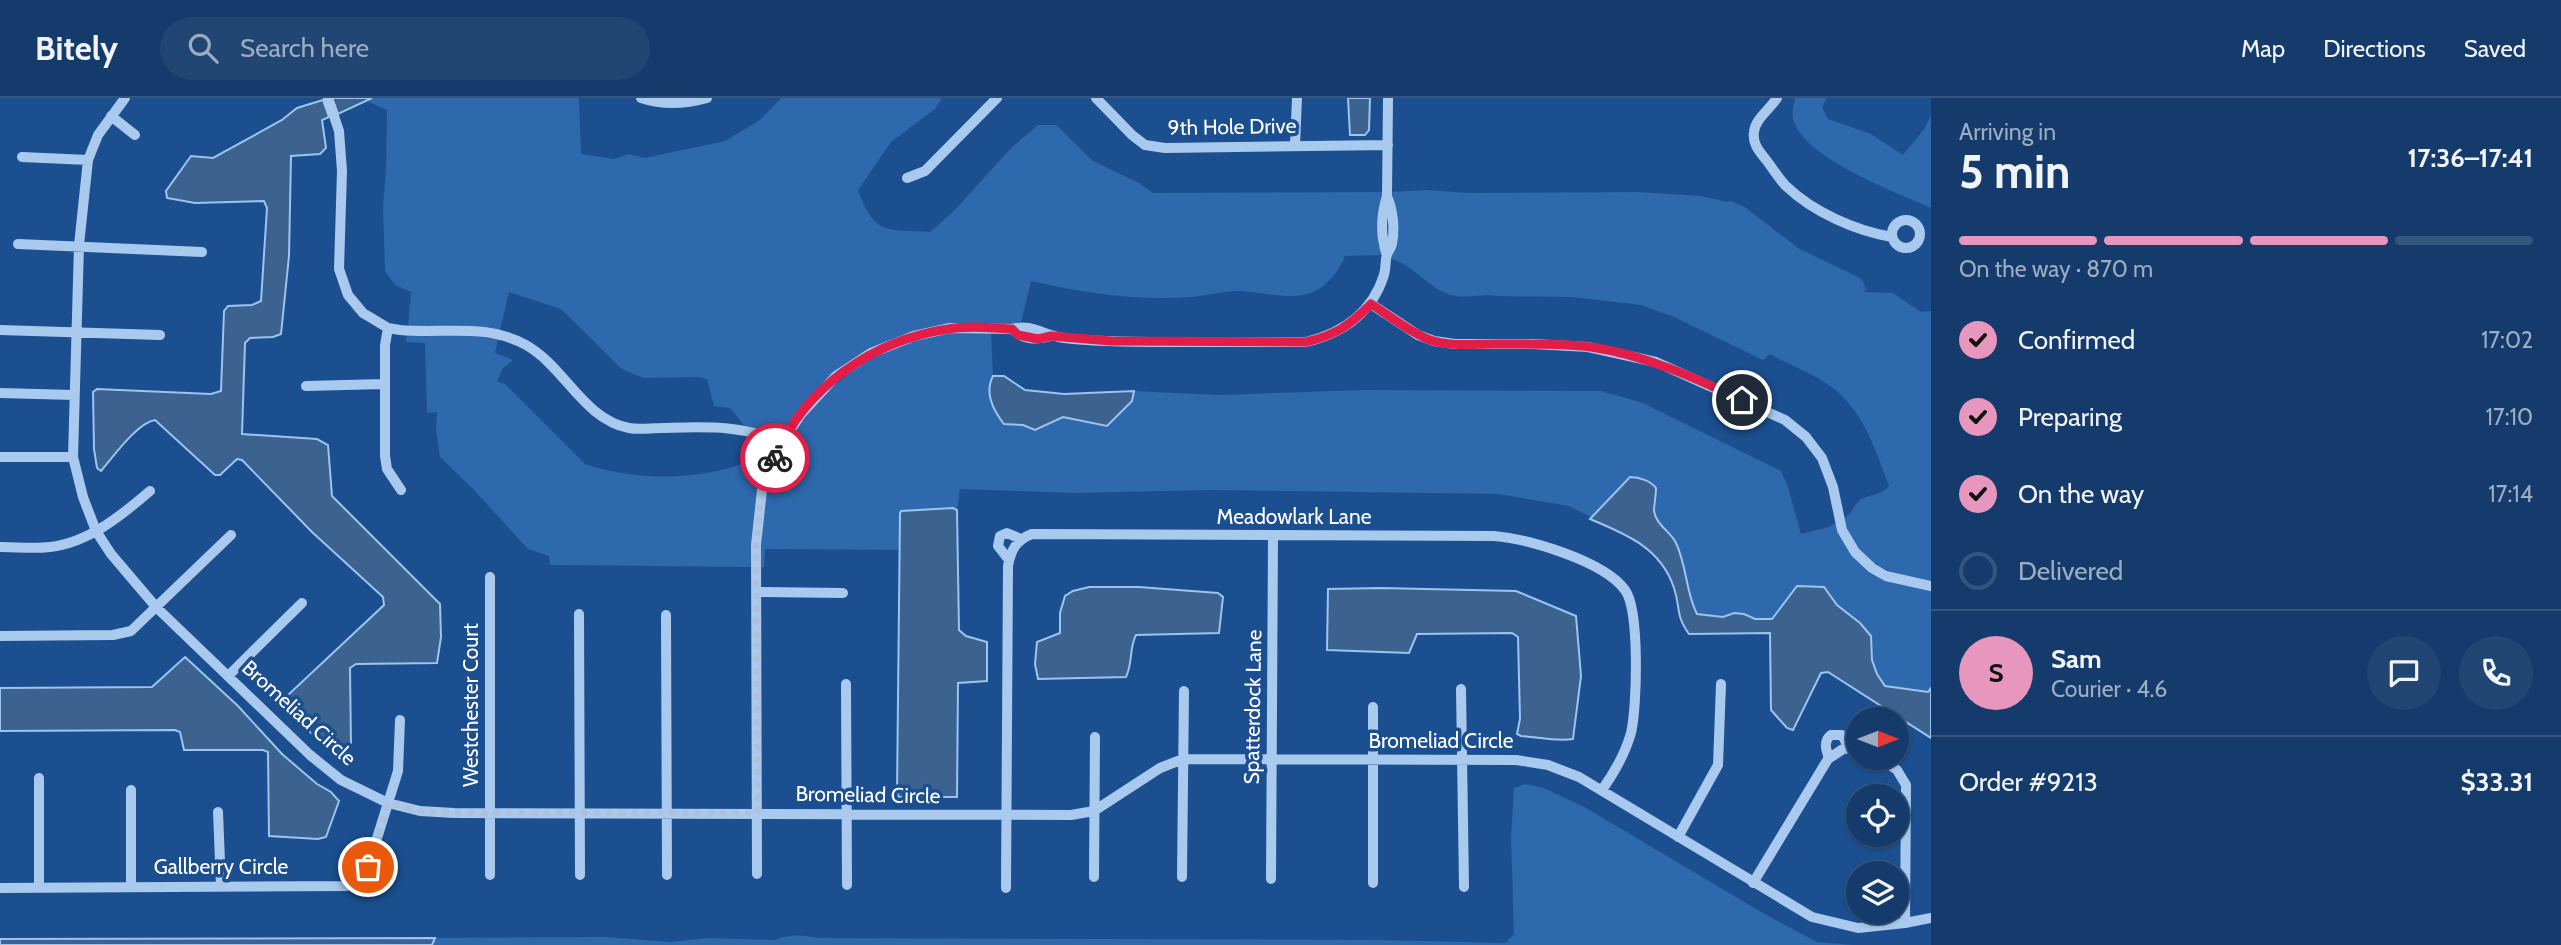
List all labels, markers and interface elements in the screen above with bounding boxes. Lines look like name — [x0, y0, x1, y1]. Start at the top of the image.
search box — [160, 17, 650, 80]
text: Bitely — [35, 28, 118, 68]
icon: search — [184, 29, 222, 67]
text: Search here — [240, 32, 369, 64]
text: Map — [2241, 34, 2285, 63]
text: Directions — [2323, 34, 2426, 63]
text: Saved — [2464, 34, 2526, 63]
street label: 9th Hole Drive — [1167, 113, 1297, 140]
text: Arriving in — [1959, 118, 2056, 146]
text: 17:36–17:41 — [2408, 142, 2533, 174]
text: 5 min — [1959, 144, 2070, 200]
text: On the way · 870 m — [1959, 255, 2153, 283]
icon: check — [1959, 321, 1997, 359]
text: Confirmed — [2018, 324, 2135, 356]
text: 17:02 — [2481, 326, 2533, 354]
pin — [1712, 370, 1772, 430]
icon: home — [1723, 381, 1761, 419]
icon: check — [1959, 398, 1997, 436]
text: Preparing — [2018, 401, 2122, 433]
text: 17:10 — [2486, 403, 2533, 431]
courier — [740, 423, 810, 493]
icon: bike — [756, 439, 794, 477]
icon: check — [1959, 475, 1997, 513]
text: On the way — [2018, 478, 2144, 510]
text: 17:14 — [2488, 480, 2533, 508]
street label: Meadowlark Lane — [1217, 504, 1372, 529]
text: Delivered — [2018, 555, 2123, 587]
street label: Westchester Court — [458, 623, 483, 787]
street label: Spatterdock Lane — [1239, 629, 1266, 785]
button: chat — [2367, 636, 2441, 710]
button: phone — [2459, 636, 2533, 710]
text: Sam — [2051, 643, 2102, 675]
street label: Bromeliad Circle — [237, 655, 362, 771]
text: S — [1988, 657, 2004, 689]
text: Courier · 4.6 — [2051, 675, 2167, 703]
north arrow — [1846, 707, 1909, 770]
map controls — [1846, 707, 1909, 924]
street label: Bromeliad Circle — [1369, 728, 1514, 753]
text: Order #9213 — [1959, 766, 2098, 798]
text: $33.31 — [2461, 766, 2533, 798]
street label: Bromeliad Circle — [795, 781, 941, 808]
button: locate — [1846, 784, 1909, 847]
pin — [338, 837, 398, 897]
icon: bag — [349, 848, 387, 886]
street label: Gallberry Circle — [154, 854, 289, 879]
button: layers — [1846, 861, 1909, 924]

